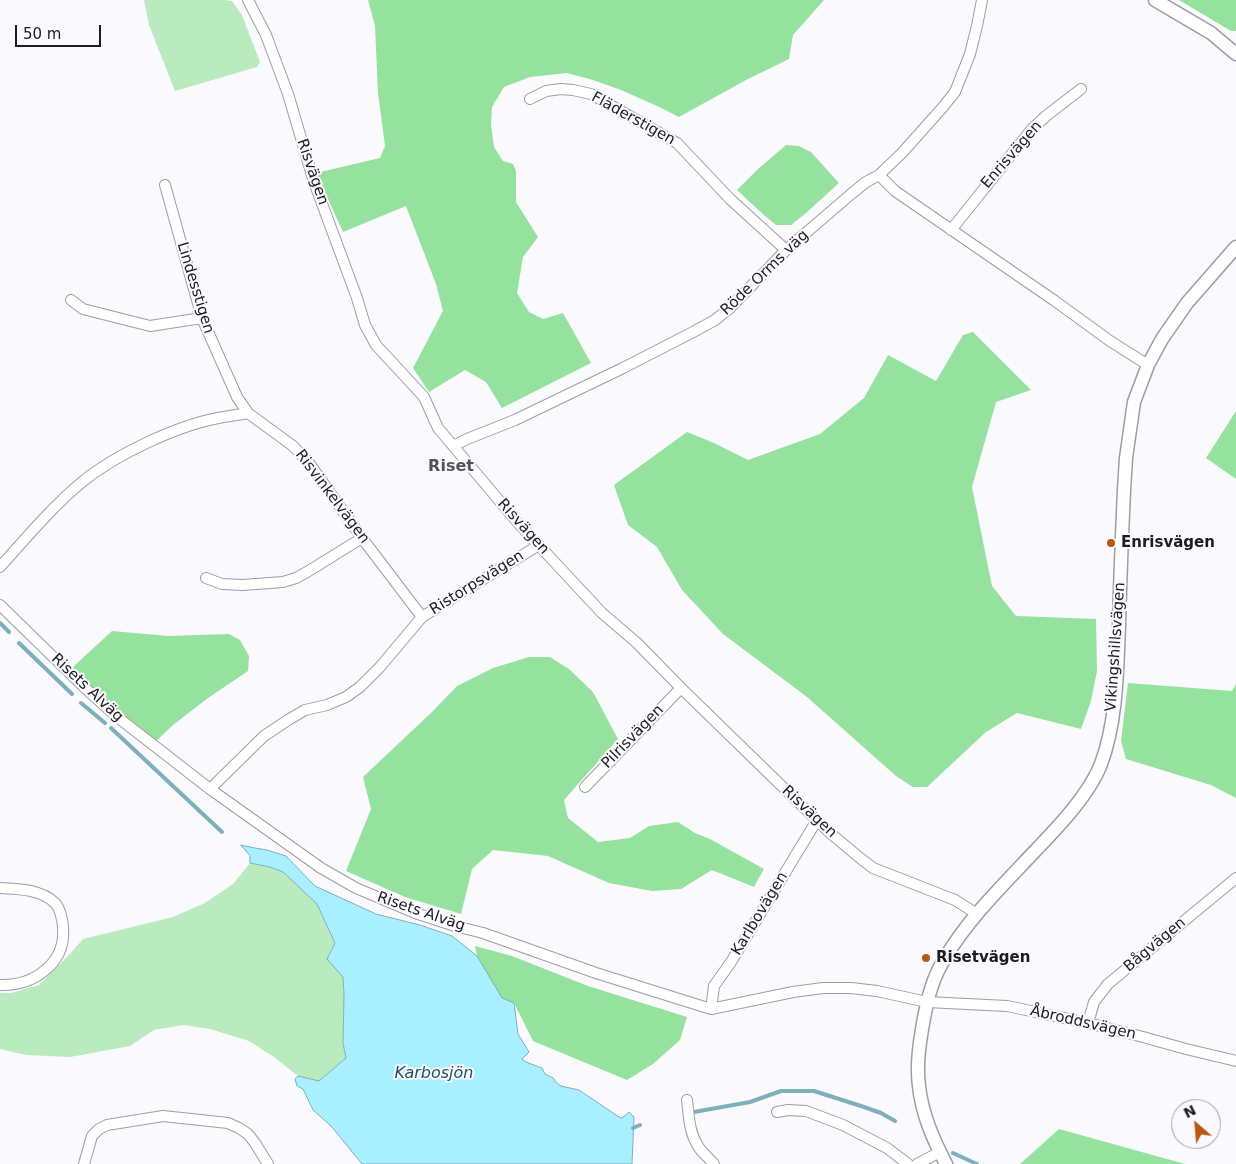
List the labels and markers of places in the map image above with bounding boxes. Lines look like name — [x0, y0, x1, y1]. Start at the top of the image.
place label: Enrisvägen — [1121, 534, 1215, 552]
marker: Enrisvägen — [1105, 537, 1117, 549]
place label: Risetvägen — [936, 949, 1030, 967]
marker: Risetvägen — [920, 952, 932, 964]

